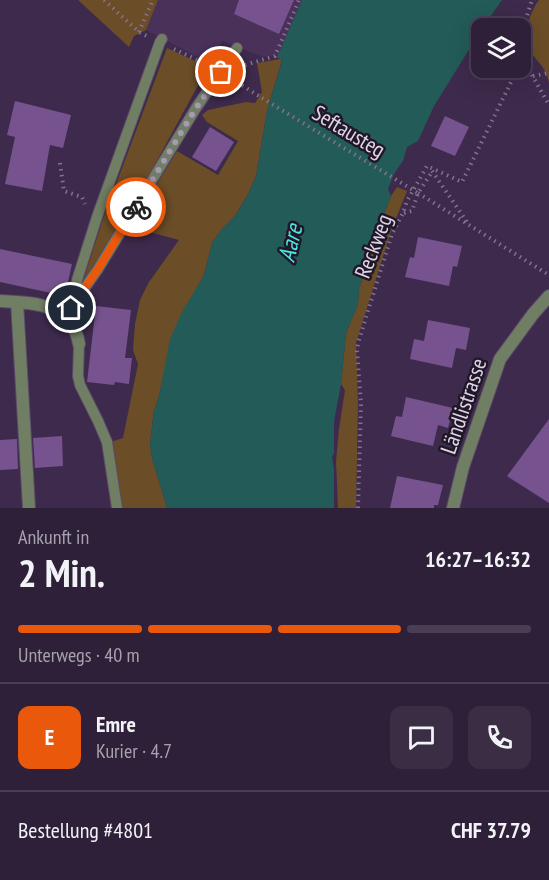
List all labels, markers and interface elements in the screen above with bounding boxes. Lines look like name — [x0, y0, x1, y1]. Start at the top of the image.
map controls — [471, 18, 531, 78]
button: layers — [471, 18, 531, 78]
pin — [195, 46, 246, 97]
icon: bag — [204, 55, 237, 88]
street label: Seftausteg — [307, 98, 391, 164]
courier — [106, 177, 166, 237]
icon: bike — [120, 191, 153, 224]
street label: Reckweg — [348, 210, 398, 282]
water label: Aare — [271, 219, 310, 265]
pin — [45, 282, 96, 333]
icon: home — [54, 291, 87, 324]
street label: Ländlistrasse — [434, 354, 492, 458]
text: Ankunft in — [18, 524, 89, 550]
text: 16:27–16:32 — [425, 545, 531, 573]
text: 2 Min. — [18, 547, 105, 598]
text: Unterwegs · 40 m — [18, 642, 139, 668]
button: chat — [390, 706, 453, 769]
button: phone — [468, 706, 531, 769]
text: Emre — [96, 710, 136, 738]
text: E — [45, 723, 54, 751]
text: Kurier · 4.7 — [96, 738, 172, 764]
text: Bestellung #4801 — [18, 816, 153, 844]
text: CHF 37.79 — [451, 816, 531, 844]

